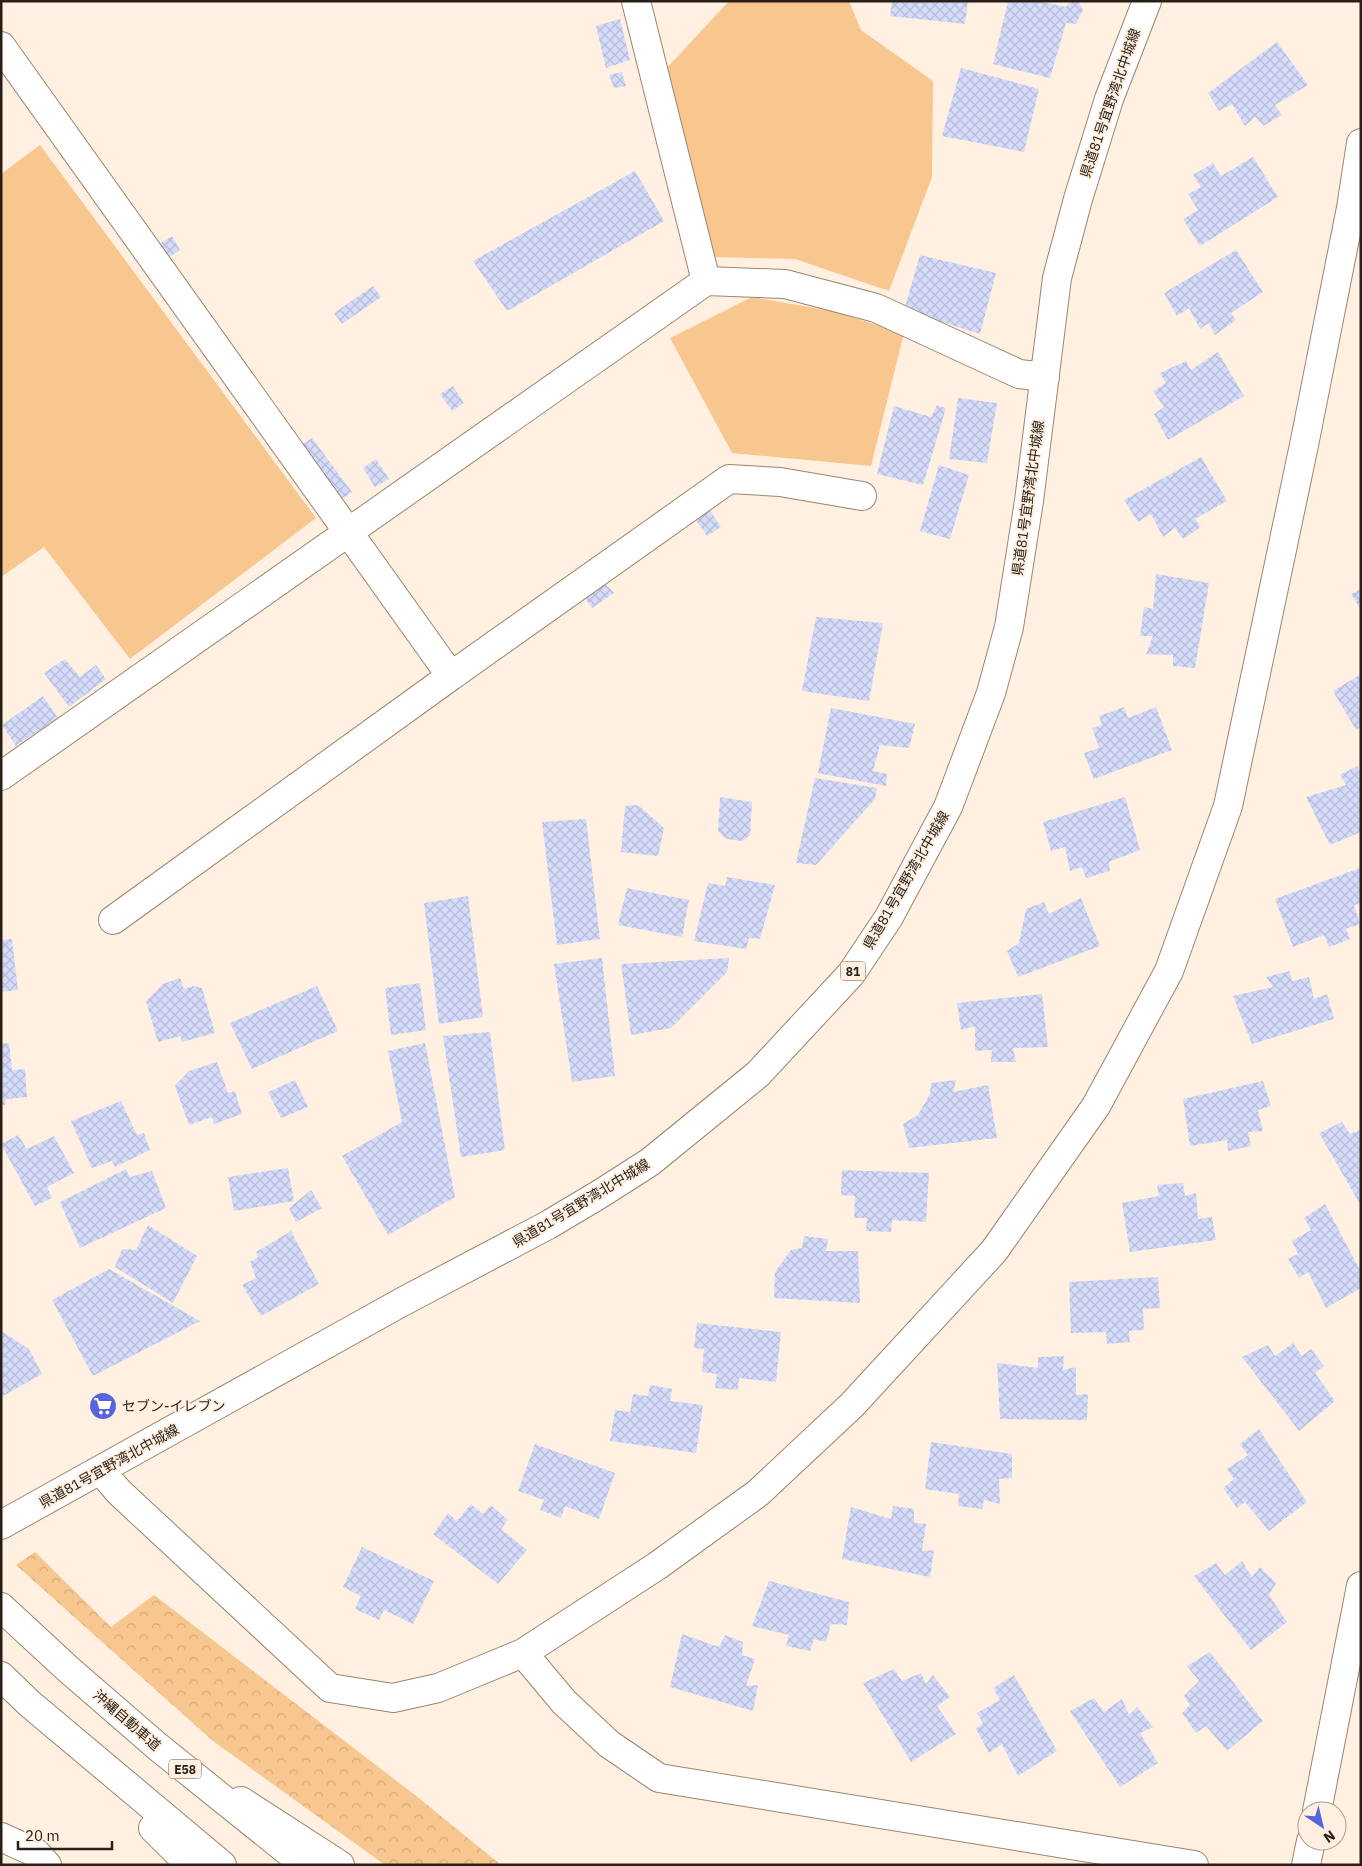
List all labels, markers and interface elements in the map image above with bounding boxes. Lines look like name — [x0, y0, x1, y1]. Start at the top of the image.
street label: 県道81号宜野湾北中城線 — [1076, 26, 1144, 180]
street label: 県道81号宜野湾北中城線 — [1008, 419, 1048, 577]
street label: 県道81号宜野湾北中城線 — [859, 808, 953, 952]
road number: 81 — [840, 961, 866, 980]
street label: 県道81号宜野湾北中城線 — [509, 1155, 653, 1251]
supermarket icon: セブン-イレブン — [88, 1391, 118, 1421]
place label: セブン-イレブン — [122, 1397, 226, 1415]
street label: 県道81号宜野湾北中城線 — [36, 1420, 182, 1512]
street label: 沖縄自動車道 — [89, 1686, 165, 1754]
road number: E58 — [169, 1760, 201, 1778]
north arrow — [1297, 1801, 1347, 1851]
scale bar — [18, 1818, 111, 1850]
text: 20 m — [25, 1826, 60, 1845]
text: N — [1320, 1826, 1339, 1847]

